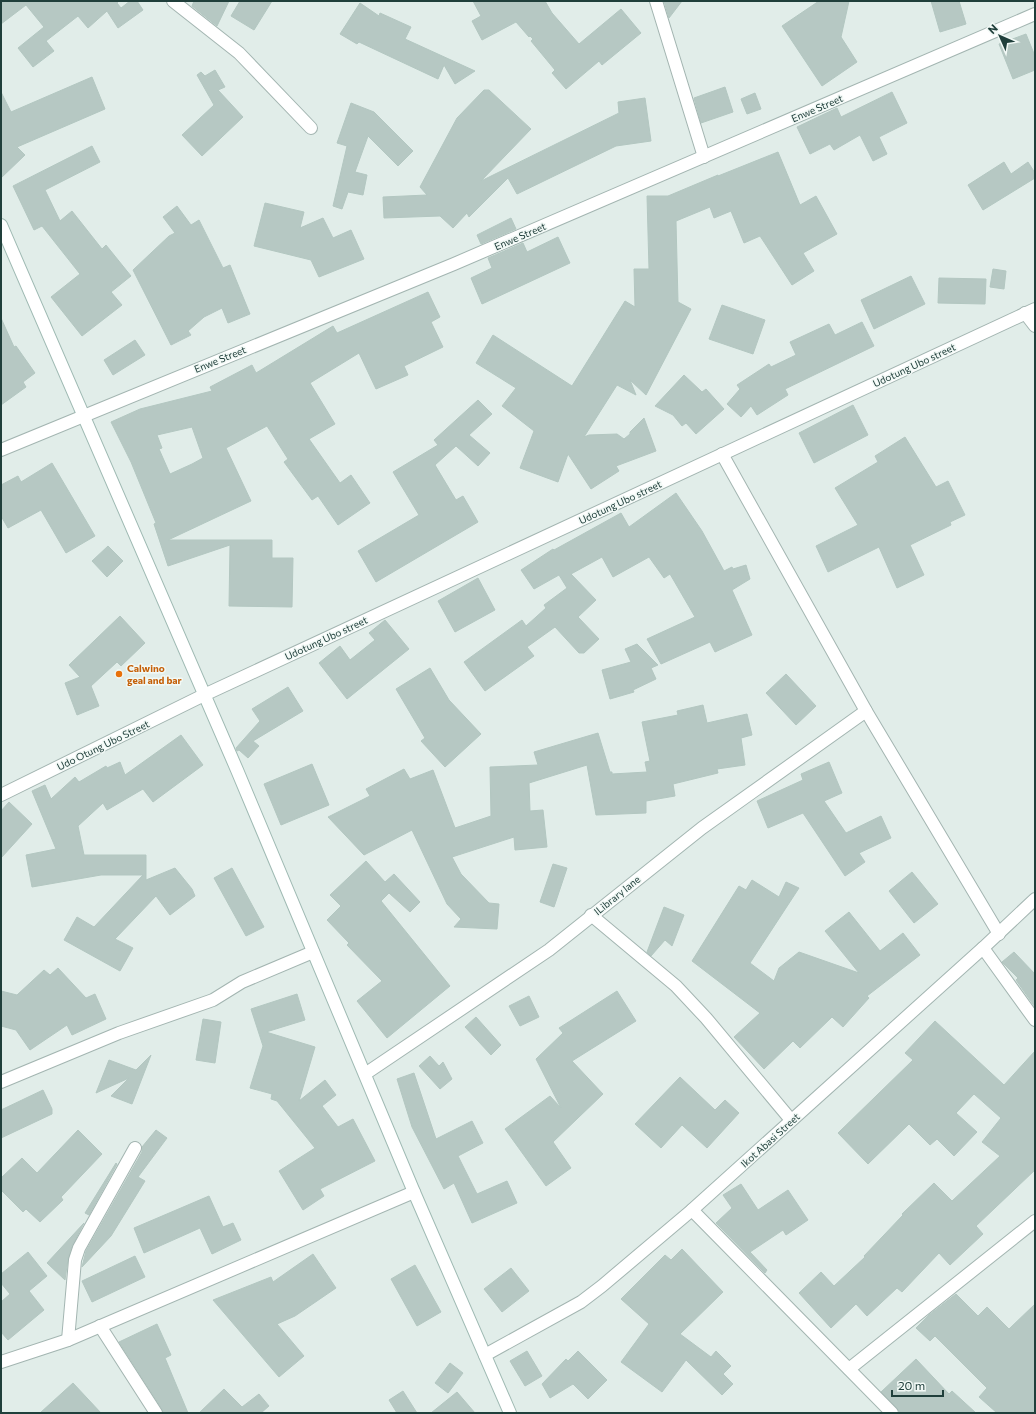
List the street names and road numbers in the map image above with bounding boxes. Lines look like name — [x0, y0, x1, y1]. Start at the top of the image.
street label: Enwe Street — [789, 92, 845, 124]
street label: Enwe Street — [492, 220, 548, 252]
street label: Udotung Ubo street — [871, 341, 957, 389]
street label: Enwe Street — [192, 343, 248, 375]
street label: Udotung Ubo street — [577, 478, 663, 526]
street label: Udotung Ubo street — [283, 614, 369, 662]
street label: Udo Otung Ubo Street — [55, 717, 151, 773]
street label: lLibrary lane — [592, 873, 642, 917]
street label: Ikot Abasi Street — [738, 1110, 802, 1170]

